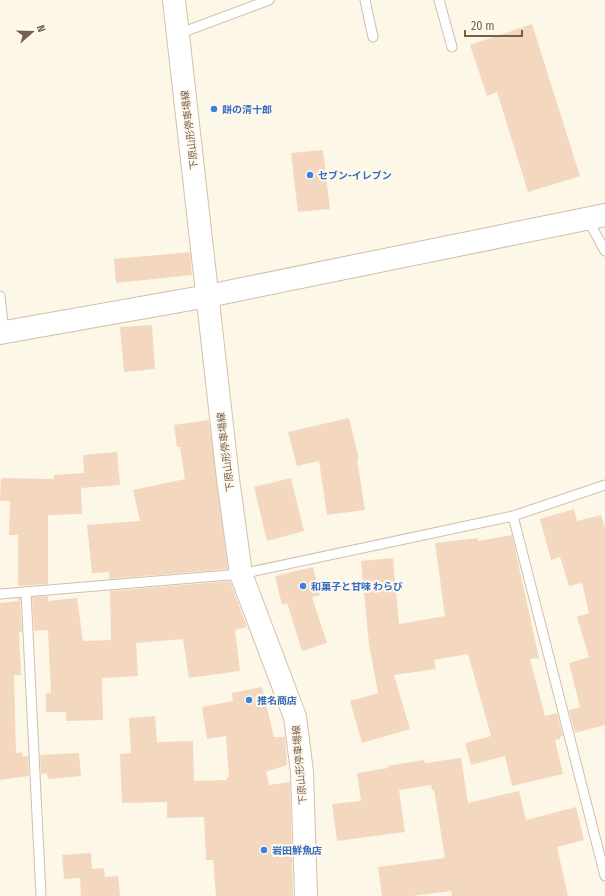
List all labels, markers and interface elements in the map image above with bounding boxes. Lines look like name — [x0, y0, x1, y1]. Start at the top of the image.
north arrow — [12, 12, 52, 52]
scale bar — [465, 12, 522, 38]
text: 20 m — [471, 19, 495, 33]
text: N — [34, 23, 48, 34]
street label: 下原山形停車場線 — [179, 89, 201, 170]
marker: 餅の清十郎 — [209, 104, 219, 114]
place label: 餅の清十郎 — [222, 104, 272, 116]
marker: セブン-イレブン — [305, 170, 315, 180]
place label: セブン-イレブン — [318, 170, 392, 182]
street label: 下原山形停車場線 — [215, 411, 237, 492]
marker: 和菓子と甘味 わらび — [298, 581, 308, 591]
place label: 和菓子と甘味 わらび — [311, 581, 403, 593]
marker: 推名商店 — [244, 695, 254, 705]
place label: 推名商店 — [257, 695, 297, 707]
street label: 下原山形停車場線 — [291, 725, 309, 805]
marker: 岩田鮮魚店 — [259, 845, 269, 855]
place label: 岩田鮮魚店 — [272, 845, 322, 857]

